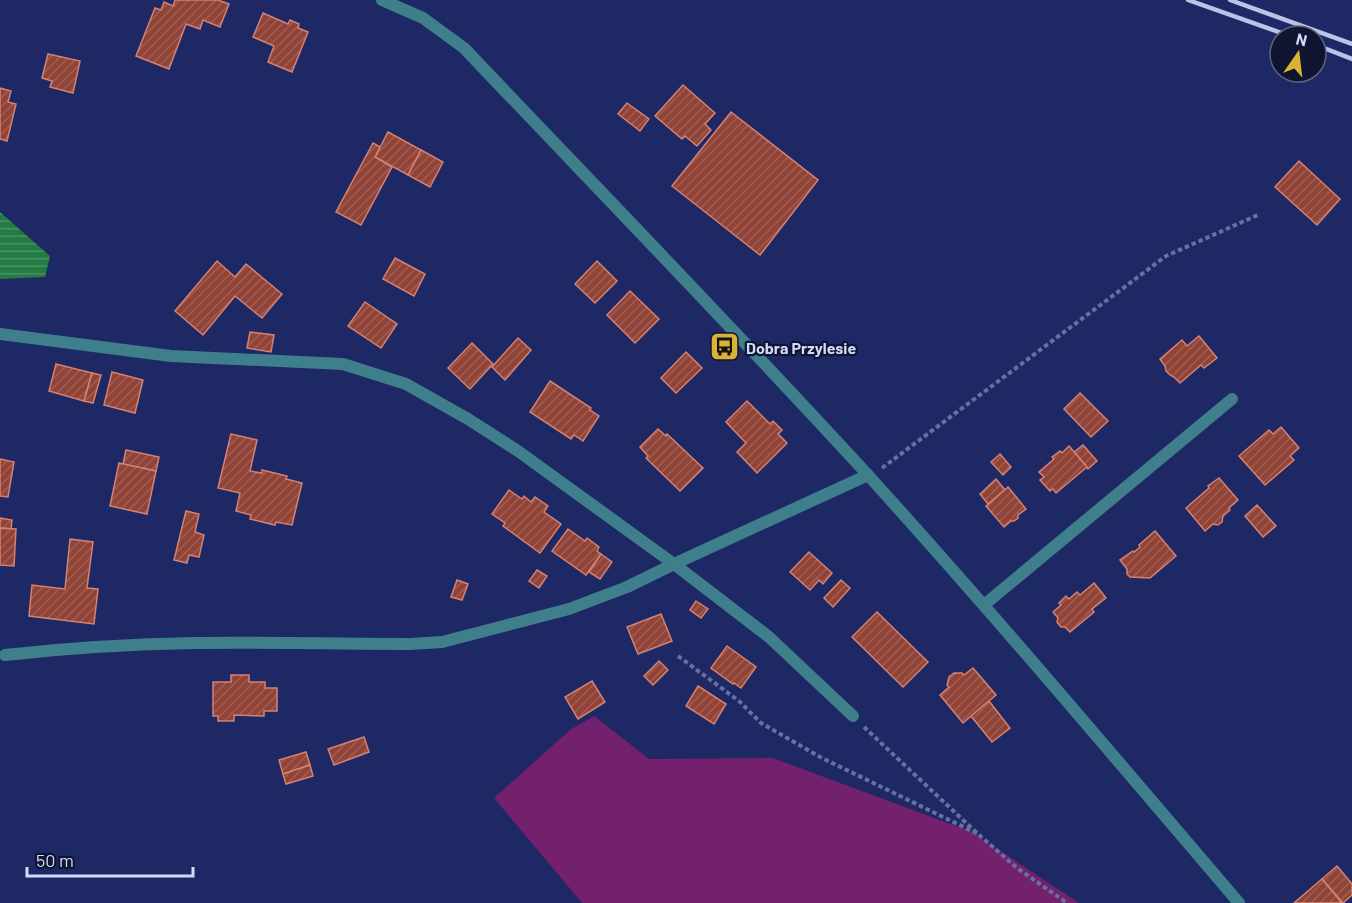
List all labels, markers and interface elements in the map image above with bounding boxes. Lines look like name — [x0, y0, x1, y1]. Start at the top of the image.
north arrow — [1268, 24, 1328, 84]
text: N — [1294, 28, 1309, 49]
bus stop icon: Dobra Przylesie — [709, 331, 741, 363]
place label: Dobra Przylesie — [746, 338, 856, 357]
scale bar — [27, 840, 194, 878]
text: 50 m — [36, 849, 74, 871]

